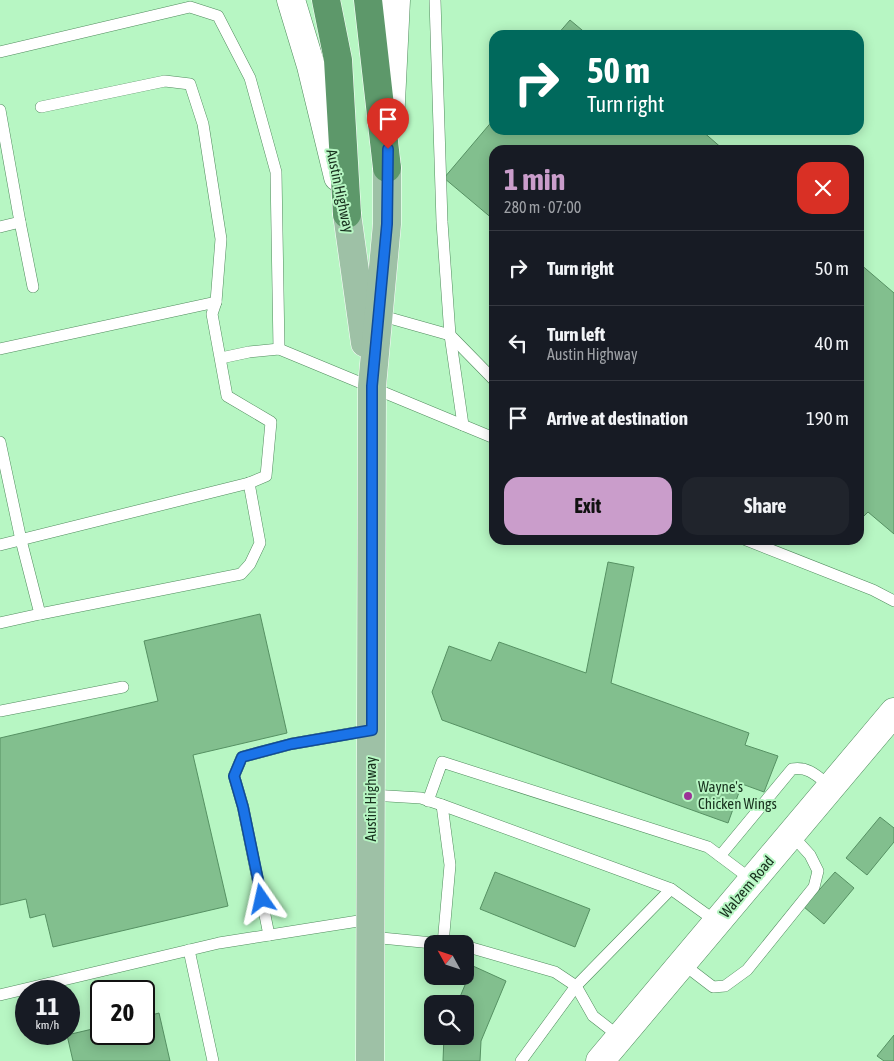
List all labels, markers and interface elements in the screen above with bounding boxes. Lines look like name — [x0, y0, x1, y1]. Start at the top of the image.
icon: right — [504, 50, 569, 115]
text: 50 m — [587, 50, 650, 90]
text: Turn right — [587, 91, 664, 117]
pin — [367, 98, 409, 149]
icon: arrive — [374, 105, 402, 133]
street label: Austin Highway — [323, 148, 358, 234]
text: 1 min — [504, 162, 565, 196]
button: close — [797, 162, 849, 214]
text: 280 m · 07:00 — [504, 198, 581, 216]
icon: right — [504, 254, 532, 282]
text: Turn right — [547, 257, 614, 279]
text: 50 m — [815, 257, 849, 279]
text: Turn left — [547, 323, 605, 345]
icon: left — [504, 329, 532, 357]
text: 40 m — [815, 332, 849, 354]
text: Austin Highway — [547, 345, 638, 363]
icon: arrive — [504, 404, 532, 432]
text: Arrive at destination — [547, 407, 688, 429]
text: 190 m — [806, 407, 849, 429]
button: Exit — [504, 477, 672, 535]
button: Share — [682, 477, 849, 535]
street label: Austin Highway — [362, 757, 379, 841]
place label: Wayne's Chicken Wings — [698, 778, 777, 812]
marker: Wayne's Chicken Wings — [682, 790, 694, 802]
street label: Walzem Road — [716, 853, 777, 921]
position arrow — [235, 872, 287, 924]
north arrow — [424, 935, 474, 985]
map controls — [424, 935, 474, 1045]
speed limit sign: 20 — [90, 980, 155, 1045]
text: 11 — [36, 992, 59, 1020]
button: search — [424, 995, 474, 1045]
text: km/h — [36, 1018, 59, 1032]

